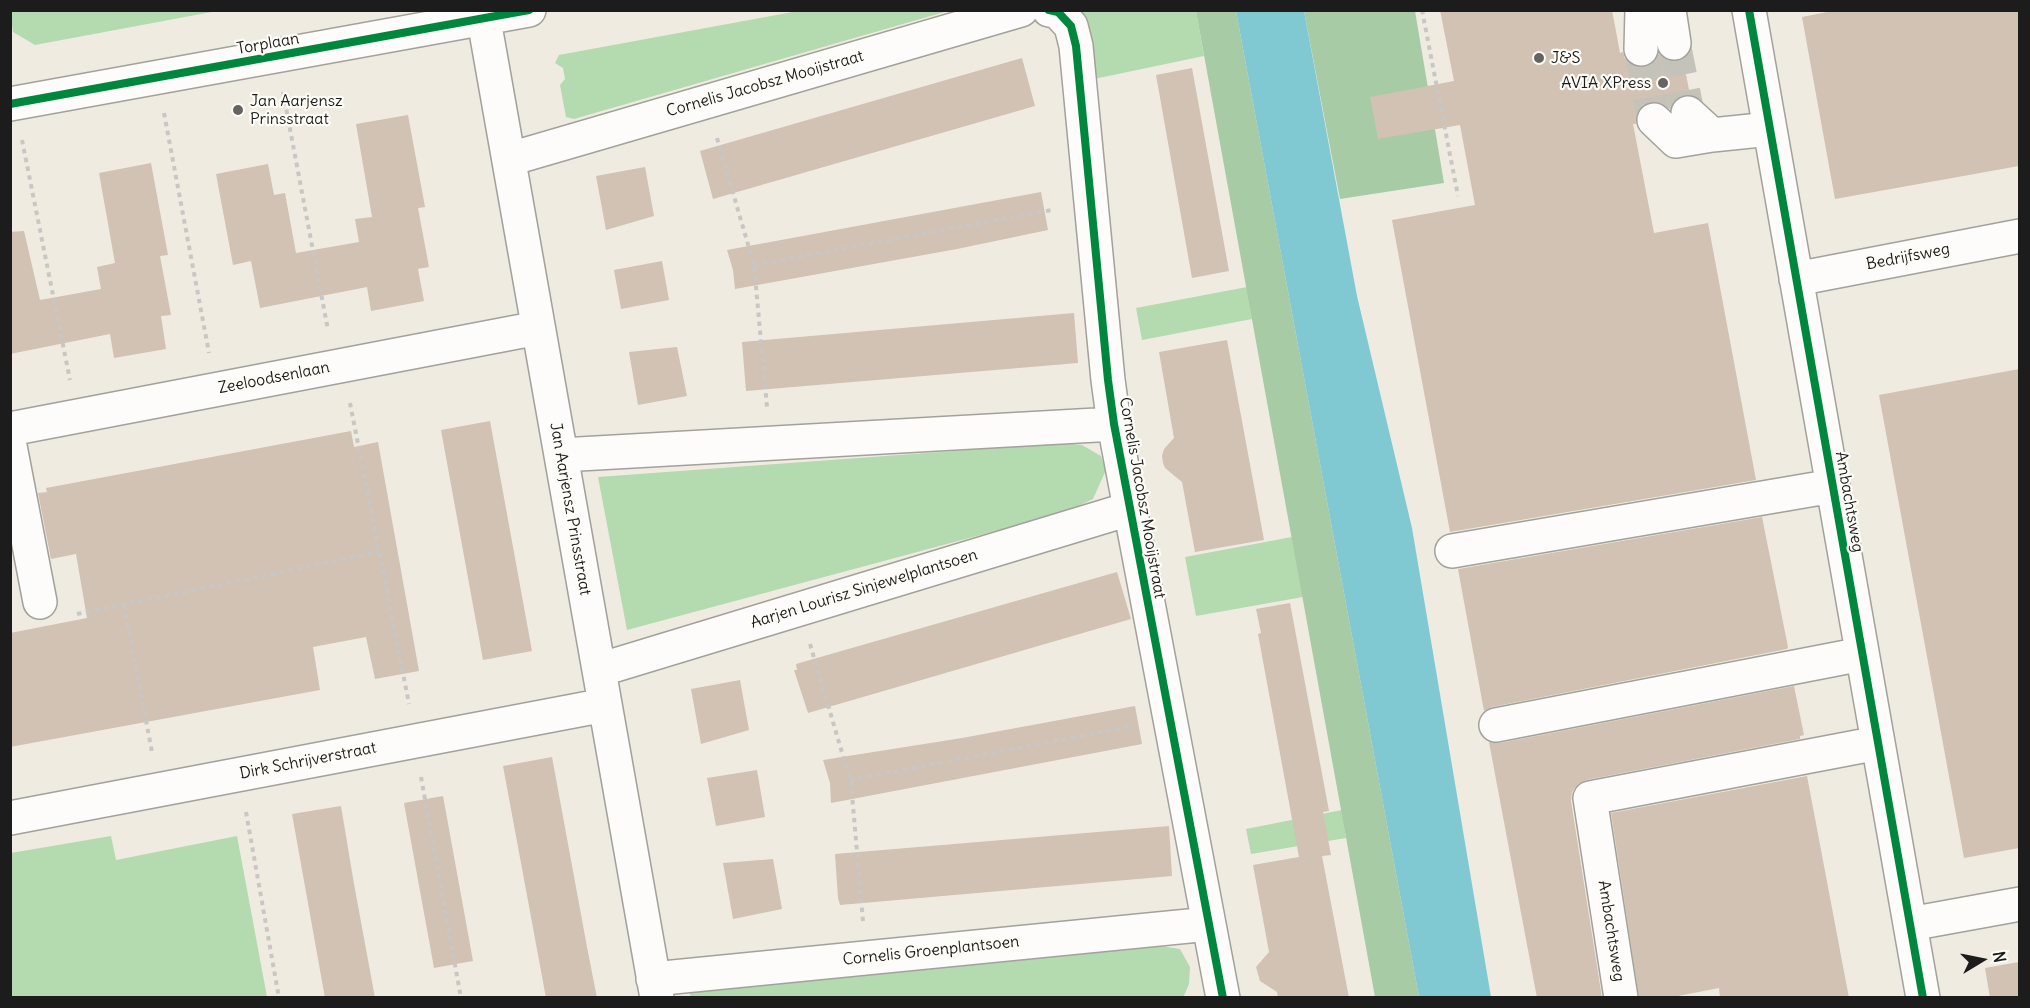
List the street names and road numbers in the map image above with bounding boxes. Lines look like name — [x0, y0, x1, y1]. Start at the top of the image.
street label: Torplaan — [235, 29, 301, 59]
street label: Cornelis Jacobsz Mooijstraat — [664, 47, 866, 121]
street label: Bedrijfsweg — [1865, 239, 1951, 275]
street label: Zeeloodsenlaan — [217, 358, 331, 398]
street label: Cornelis Jacobsz Mooijstraat — [1115, 396, 1169, 600]
street label: Jan Aarjensz Prinsstraat — [545, 421, 595, 597]
street label: Ambachtsweg — [1831, 450, 1867, 554]
street label: Aarjen Lourisz Sinjewelplantsoen — [748, 545, 980, 633]
street label: Dirk Schrijverstraat — [238, 738, 378, 784]
street label: Ambachtsweg — [1594, 879, 1628, 983]
street label: Cornelis Groenplantsoen — [842, 932, 1020, 970]

